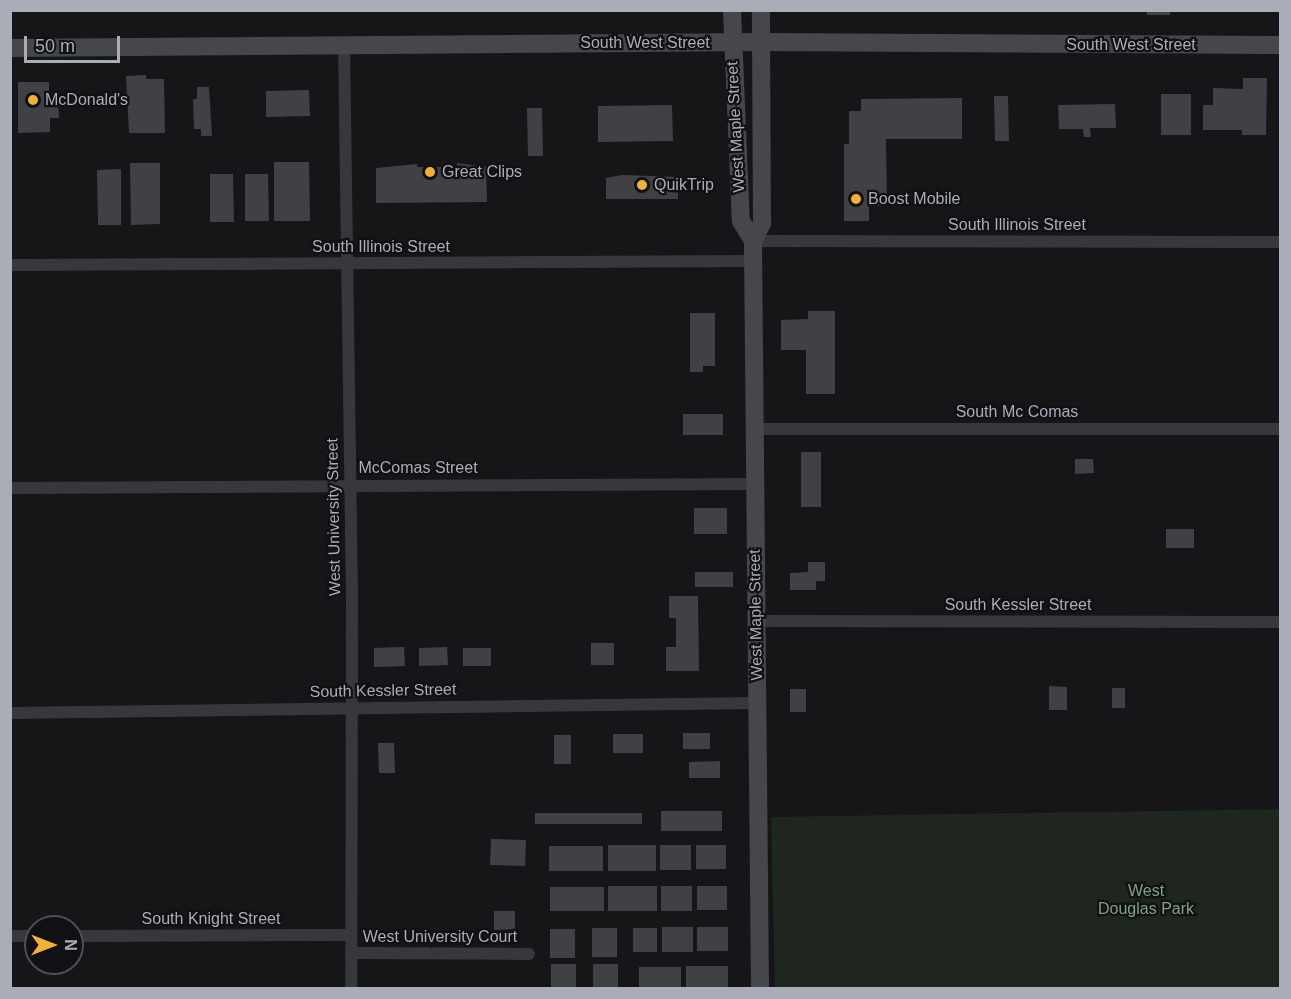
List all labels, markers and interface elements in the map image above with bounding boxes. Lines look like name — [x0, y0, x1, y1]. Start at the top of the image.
scale bar — [27, 24, 123, 62]
street label: South West Street — [580, 33, 710, 53]
street label: South West Street — [1066, 35, 1196, 55]
text: 50 m — [35, 36, 75, 56]
street label: West Maple Street — [723, 61, 749, 193]
place label: McDonald's — [45, 90, 128, 110]
marker: McDonald's — [26, 93, 40, 107]
place label: Great Clips — [442, 162, 522, 182]
marker: Great Clips — [423, 165, 437, 179]
place label: QuikTrip — [654, 175, 714, 195]
marker: QuikTrip — [635, 178, 649, 192]
place label: Boost Mobile — [868, 189, 960, 209]
marker: Boost Mobile — [849, 192, 863, 206]
street label: South Illinois Street — [948, 215, 1086, 235]
street label: South Illinois Street — [312, 237, 450, 257]
street label: South Mc Comas — [956, 402, 1078, 422]
street label: West University Street — [323, 438, 345, 596]
street label: McComas Street — [358, 458, 478, 478]
street label: West Maple Street — [745, 549, 767, 681]
street label: South Kessler Street — [945, 595, 1091, 615]
street label: South Kessler Street — [309, 680, 457, 702]
park label: West Douglas Park — [1098, 881, 1194, 919]
street label: South Knight Street — [142, 909, 280, 929]
north arrow — [24, 915, 84, 975]
street label: West University Court — [363, 927, 517, 947]
text: N — [62, 939, 79, 951]

